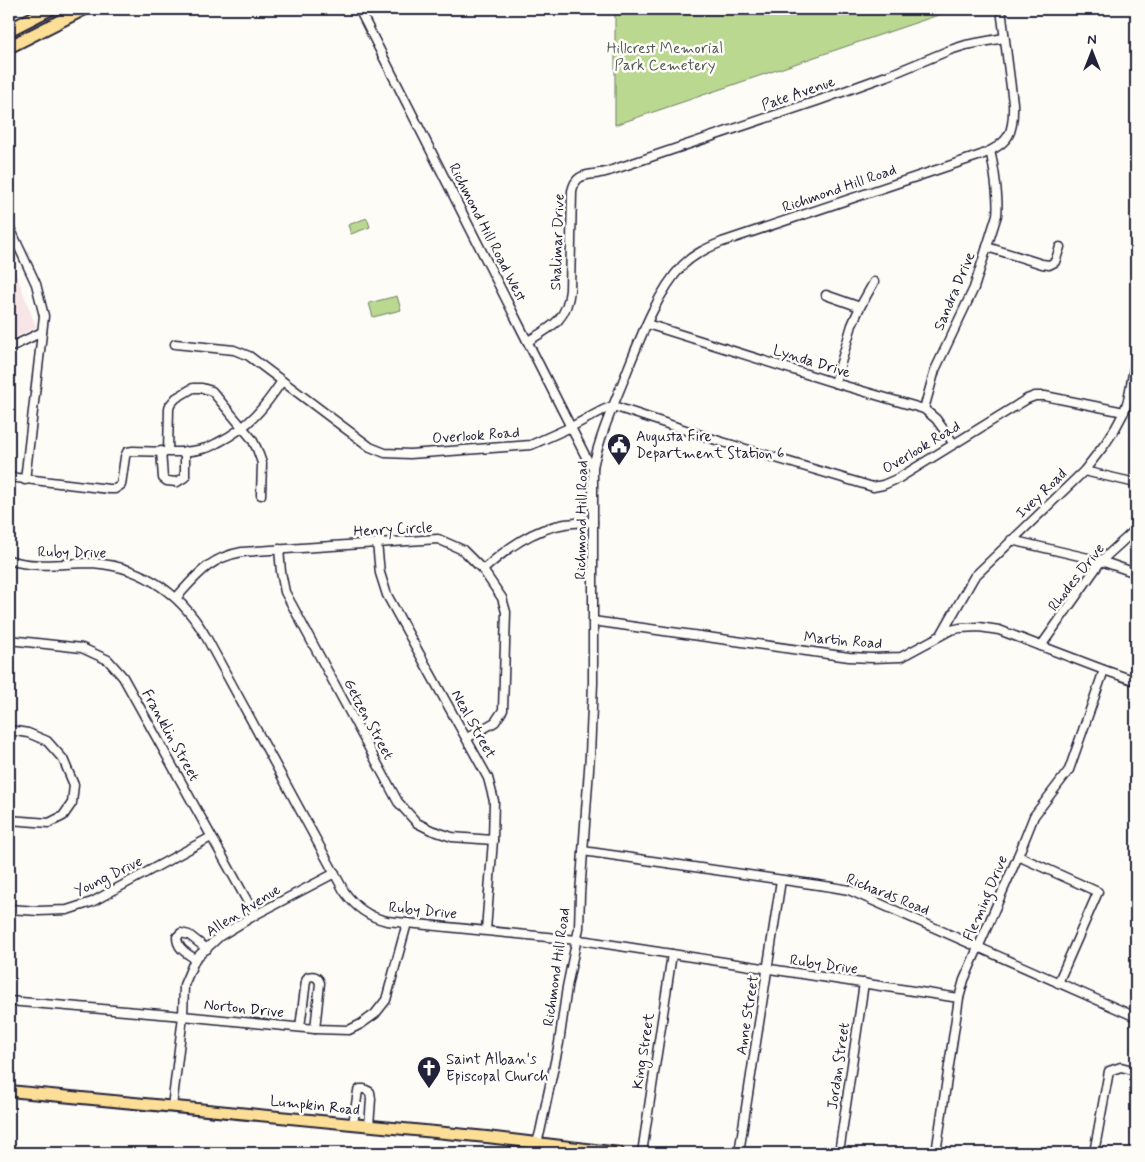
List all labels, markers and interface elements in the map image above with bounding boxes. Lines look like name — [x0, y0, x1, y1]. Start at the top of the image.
north arrow — [1068, 28, 1118, 78]
text: N — [1087, 31, 1097, 49]
park label: Hillcrest Memorial Park Cemetery — [607, 39, 723, 76]
street label: Pate Avenue — [759, 72, 838, 116]
street label: Richmond Hill Road West — [443, 160, 531, 306]
street label: Richmond Hill Road — [780, 160, 899, 218]
street label: Shalimar Drive — [546, 193, 570, 291]
street label: Sandra Drive — [929, 249, 980, 334]
street label: Lynda Drive — [770, 341, 853, 383]
street label: Overlook Road — [879, 417, 964, 479]
street label: Overlook Road — [432, 423, 521, 449]
place label: Augusta Fire Department Station 6 — [636, 427, 785, 464]
public building icon: Augusta Fire Department Station 6 — [606, 432, 632, 466]
street label: Richmond Hill Road — [571, 460, 593, 580]
street label: Ivey Road — [1012, 464, 1072, 523]
street label: Henry Circle — [353, 518, 433, 542]
street label: Rhodes Drive — [1044, 539, 1110, 616]
street label: Ruby Drive — [37, 542, 107, 564]
street label: Martin Road — [803, 628, 883, 654]
street label: Getzen Street — [338, 675, 398, 764]
street label: Franklin Street — [137, 686, 204, 785]
street label: Neal Street — [446, 687, 500, 762]
street label: Young Drive — [71, 852, 147, 903]
street label: Fleming Drive — [959, 852, 1014, 945]
street label: Richards Road — [843, 869, 932, 921]
street label: Allen Avenue — [202, 880, 285, 942]
street label: Ruby Drive — [388, 897, 458, 925]
street label: Richmond Hill Road — [539, 907, 575, 1028]
street label: Ruby Drive — [788, 950, 859, 980]
street label: Anne Street — [732, 974, 764, 1056]
street label: Norton Drive — [203, 995, 285, 1023]
street label: King Street — [628, 1012, 661, 1091]
street label: Jordan Street — [823, 1021, 855, 1111]
place label: Saint Alban's Episcopal Church — [446, 1050, 548, 1087]
church icon: Saint Alban's Episcopal Church — [416, 1055, 442, 1089]
street label: Lumpkin Road — [269, 1091, 361, 1121]

